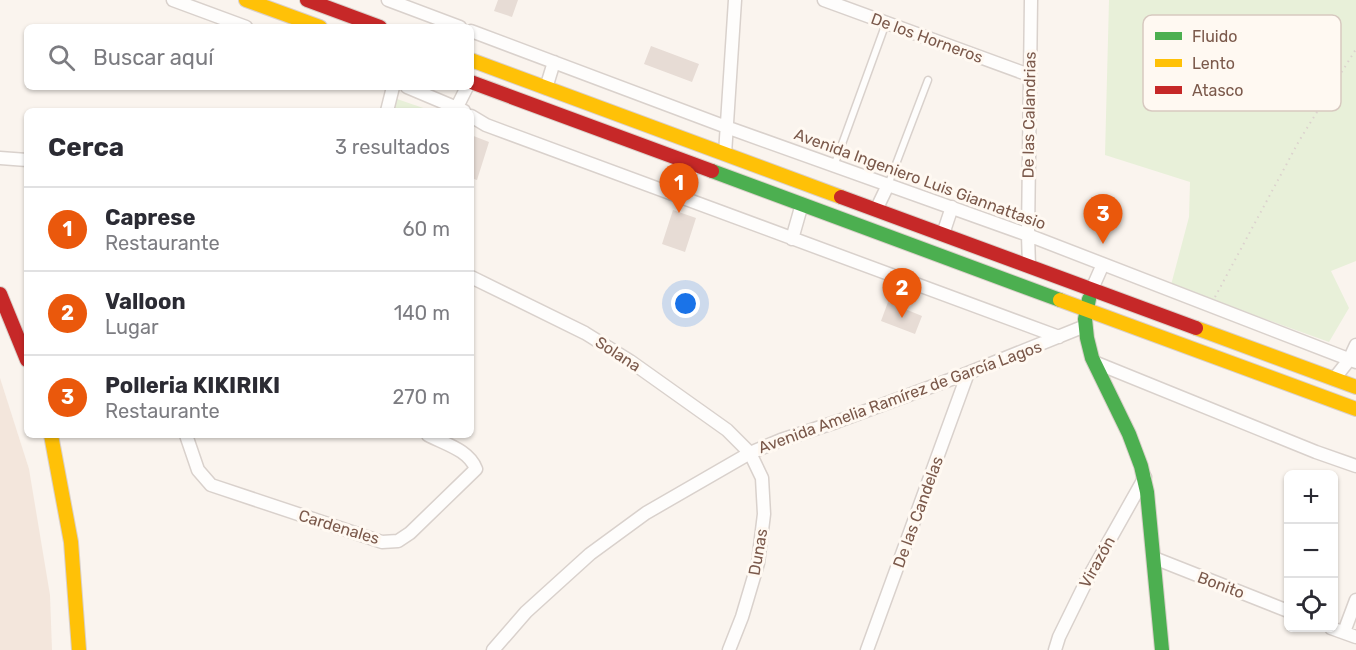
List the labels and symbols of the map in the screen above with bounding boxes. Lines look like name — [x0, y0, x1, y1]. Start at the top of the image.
street label: De los Horneros — [868, 9, 986, 67]
legend — [1143, 15, 1341, 111]
text: Fluido — [1192, 27, 1237, 46]
street label: De las Calandrias — [1018, 51, 1040, 179]
text: Lento — [1192, 54, 1235, 73]
text: Atasco — [1192, 81, 1244, 100]
street label: Avenida Ingeniero Luis Giannattasio — [792, 125, 1048, 233]
pin: 1 — [660, 164, 698, 213]
pin: 3 — [1084, 194, 1122, 244]
pin: 2 — [882, 268, 922, 318]
your location — [671, 289, 700, 318]
street label: Solana — [592, 332, 644, 376]
street label: Avenida Amelia Ramírez de García Lagos — [756, 337, 1044, 457]
street label: De las Candelas — [889, 454, 947, 570]
street label: Cardenales — [296, 506, 382, 548]
street label: Dunas — [745, 527, 771, 577]
street label: Virazón — [1075, 533, 1119, 591]
street label: Bonito — [1195, 567, 1247, 603]

